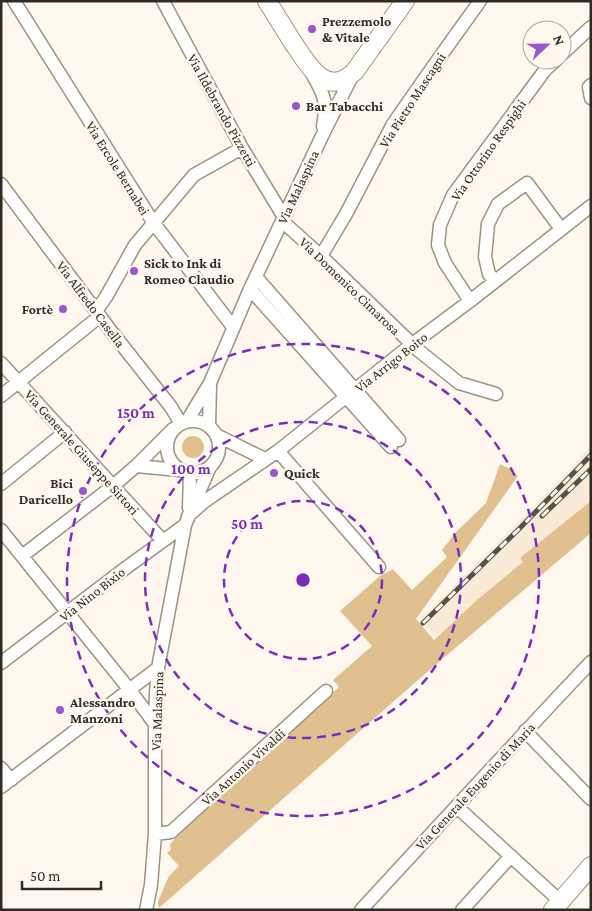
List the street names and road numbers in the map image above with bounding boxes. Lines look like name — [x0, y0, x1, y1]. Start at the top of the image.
street label: Via Pietro Mascagni — [375, 49, 449, 151]
street label: Via Ildebrando Pizzetti — [184, 51, 260, 169]
street label: Via Ottorino Respighi — [447, 96, 529, 204]
street label: Via Ercole Bernabei — [83, 118, 154, 218]
street label: Via Malaspina — [274, 147, 322, 226]
street label: Via Domenico Cimarosa — [296, 234, 404, 339]
street label: Via Alfredo Casella — [53, 258, 129, 351]
street label: Via Arrigo Boito — [351, 329, 431, 395]
street label: Via Generale Giuseppe Sirtori — [21, 386, 143, 518]
street label: Via Nino Bixio — [56, 563, 128, 625]
street label: Via Malaspina — [148, 671, 166, 751]
street label: Via Generale Eugenio di Maria — [412, 719, 539, 853]
street label: Via Antonio Vivaldi — [198, 725, 288, 809]

